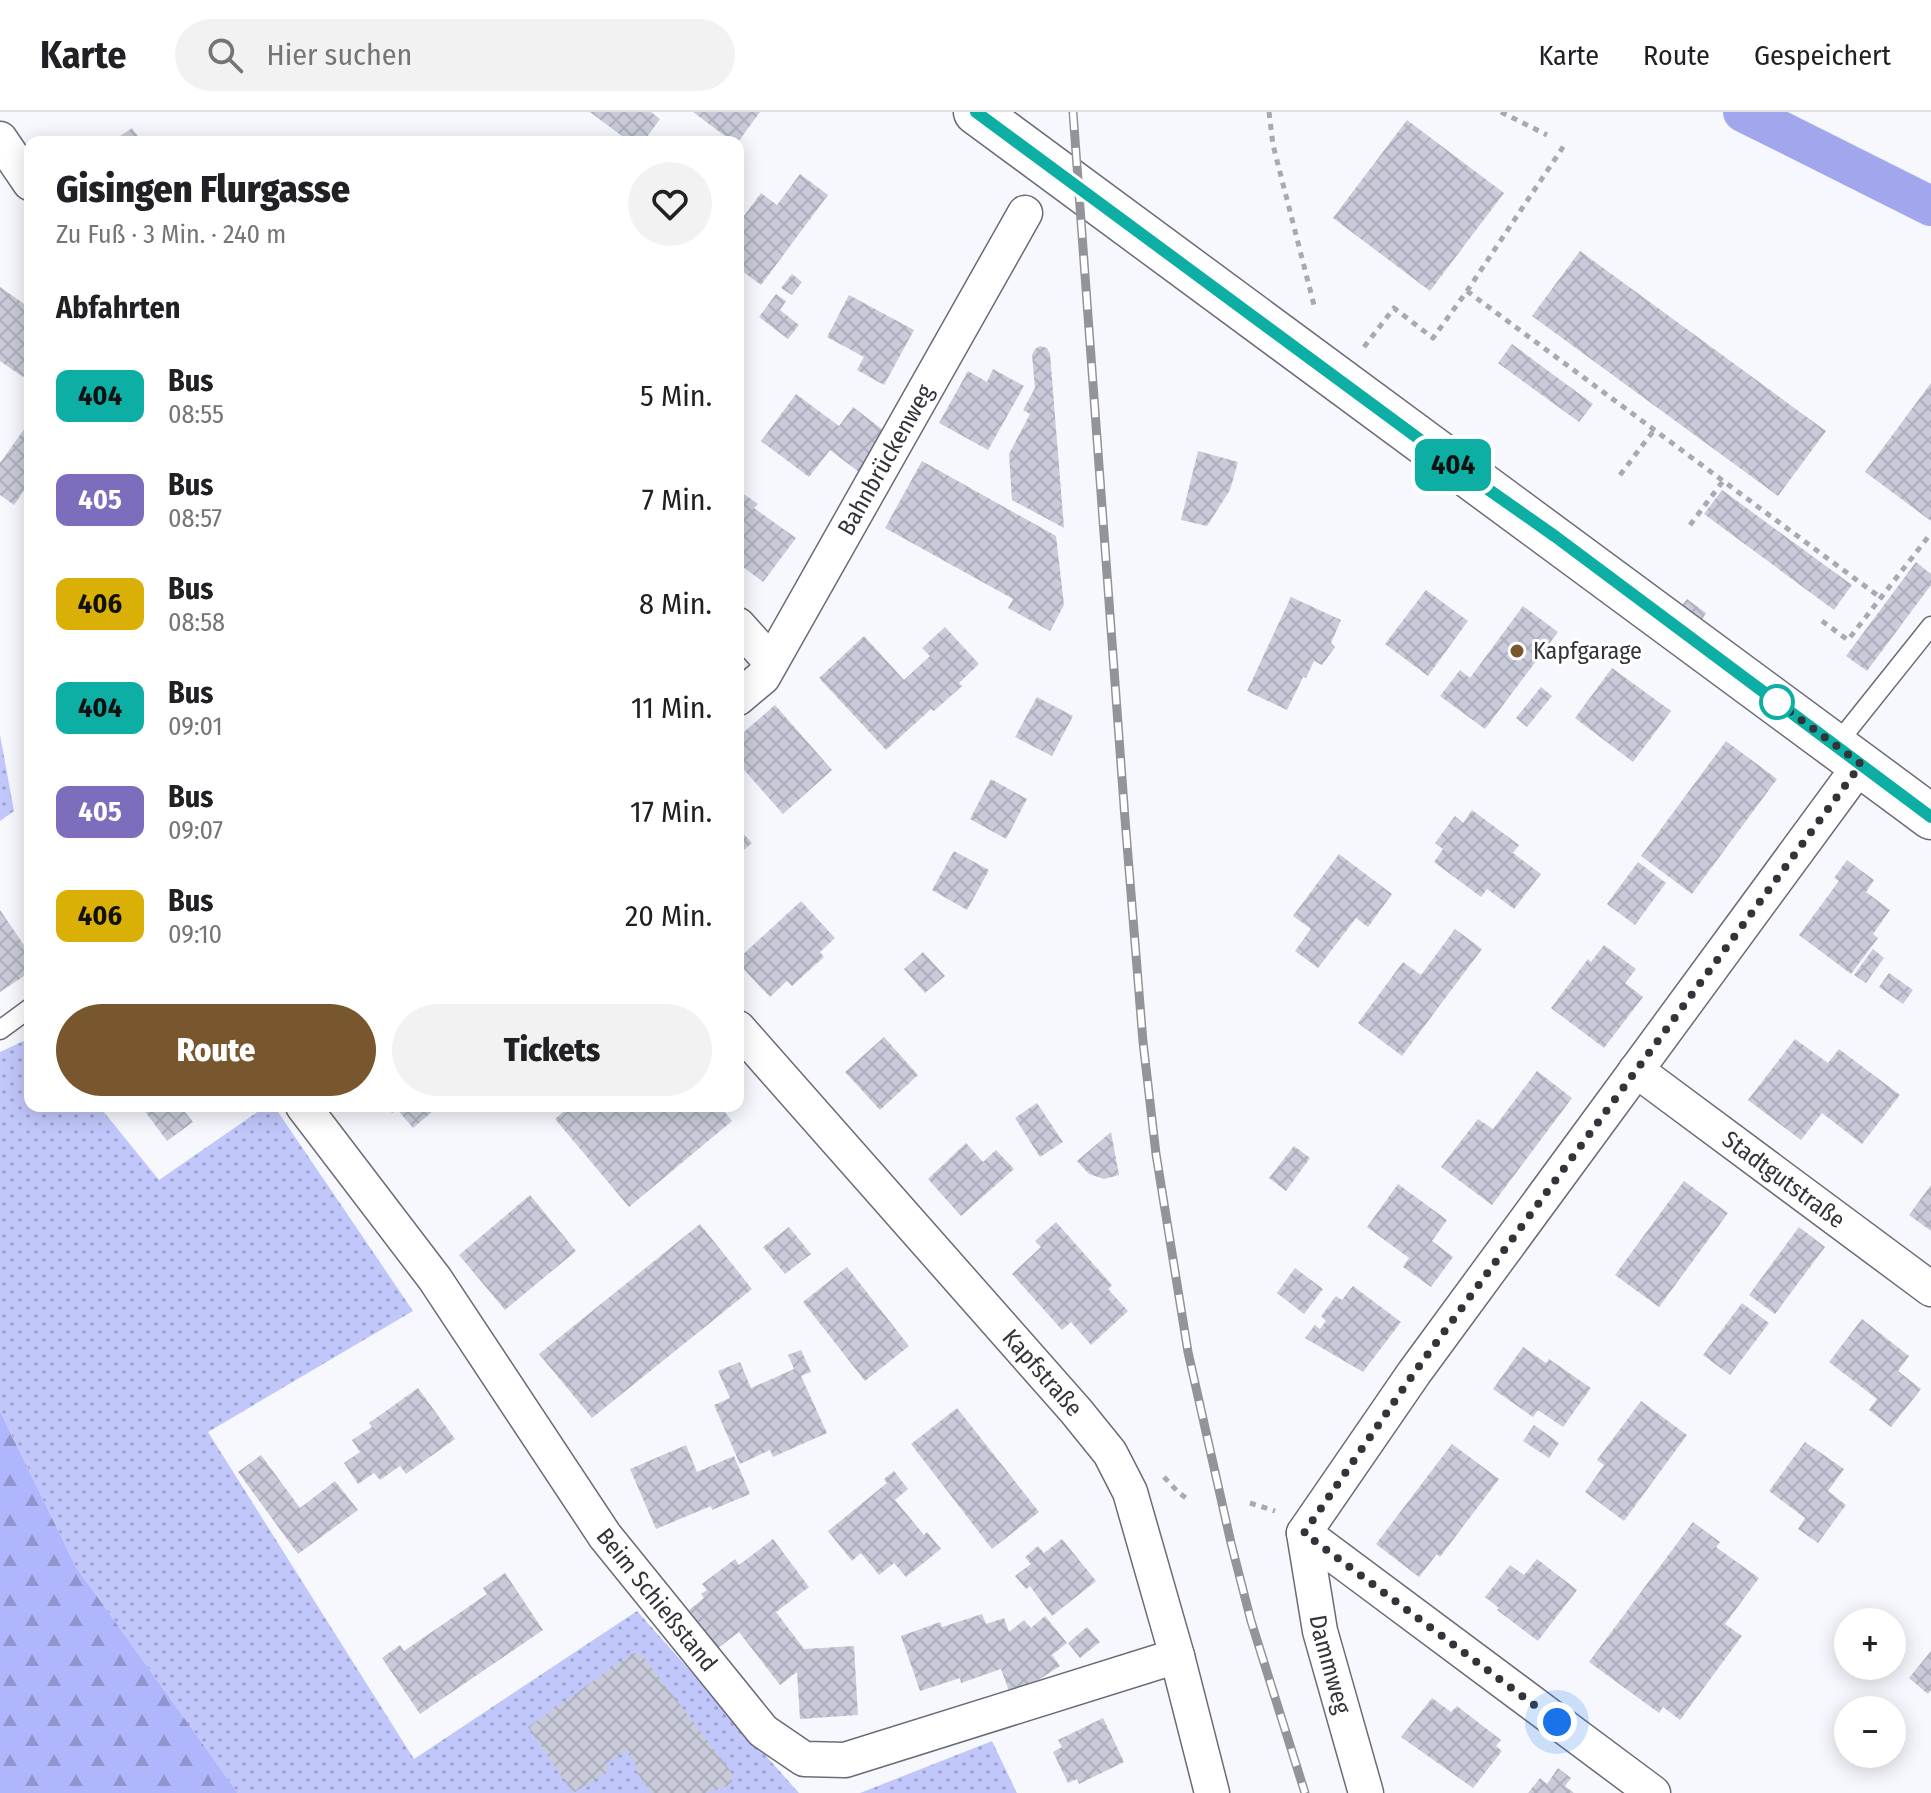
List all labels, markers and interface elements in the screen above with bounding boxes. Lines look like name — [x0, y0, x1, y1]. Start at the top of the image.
search box — [175, 19, 735, 91]
text: Karte — [40, 32, 127, 78]
icon: search — [203, 33, 247, 77]
text: Hier suchen — [267, 37, 412, 73]
text: Karte — [1538, 39, 1599, 72]
text: Route — [1643, 39, 1710, 72]
text: Gespeichert — [1754, 39, 1891, 72]
button: heart — [628, 162, 712, 246]
text: Gisingen Flurgasse — [56, 166, 350, 212]
text: Zu Fuß · 3 Min. · 240 m — [56, 219, 286, 250]
text: Abfahrten — [56, 290, 180, 326]
text: Bus — [168, 363, 213, 399]
text: 5 Min. — [640, 378, 712, 414]
text: 404 — [78, 379, 122, 412]
street label: Bahnbrückenweg — [832, 379, 940, 540]
text: 08:55 — [168, 399, 224, 430]
line badge: 404 — [1407, 439, 1499, 491]
text: 404 — [1431, 448, 1475, 481]
text: Bus — [168, 467, 213, 503]
text: 7 Min. — [642, 482, 712, 518]
text: 405 — [78, 483, 122, 516]
text: 08:57 — [168, 503, 222, 534]
text: Bus — [168, 571, 213, 607]
text: 8 Min. — [639, 586, 712, 622]
text: 406 — [78, 587, 122, 620]
text: 08:58 — [168, 607, 225, 638]
place label: Kapfgarage — [1533, 637, 1642, 665]
marker: Kapfgarage — [1508, 642, 1526, 660]
text: Bus — [168, 675, 213, 711]
unlabelled marker — [1760, 685, 1794, 719]
text: 11 Min. — [631, 690, 712, 726]
text: 404 — [78, 691, 122, 724]
text: 09:01 — [168, 711, 223, 742]
text: Bus — [168, 779, 213, 815]
text: 17 Min. — [630, 794, 712, 830]
text: 405 — [78, 795, 122, 828]
text: 09:07 — [168, 815, 223, 846]
text: Bus — [168, 883, 213, 919]
text: 20 Min. — [625, 898, 712, 934]
text: 406 — [78, 899, 122, 932]
text: 09:10 — [168, 919, 222, 950]
button: Route — [56, 1004, 376, 1096]
button: Tickets — [392, 1004, 712, 1096]
street label: Stadtgutstraße — [1717, 1125, 1850, 1234]
street label: Kapfstraße — [997, 1324, 1088, 1422]
street label: Beim Schießstand — [591, 1523, 723, 1677]
map controls — [1834, 1608, 1906, 1768]
button: + — [1834, 1608, 1906, 1680]
street label: Dammweg — [1304, 1613, 1357, 1718]
button: − — [1834, 1696, 1906, 1768]
your location — [1537, 1702, 1577, 1742]

